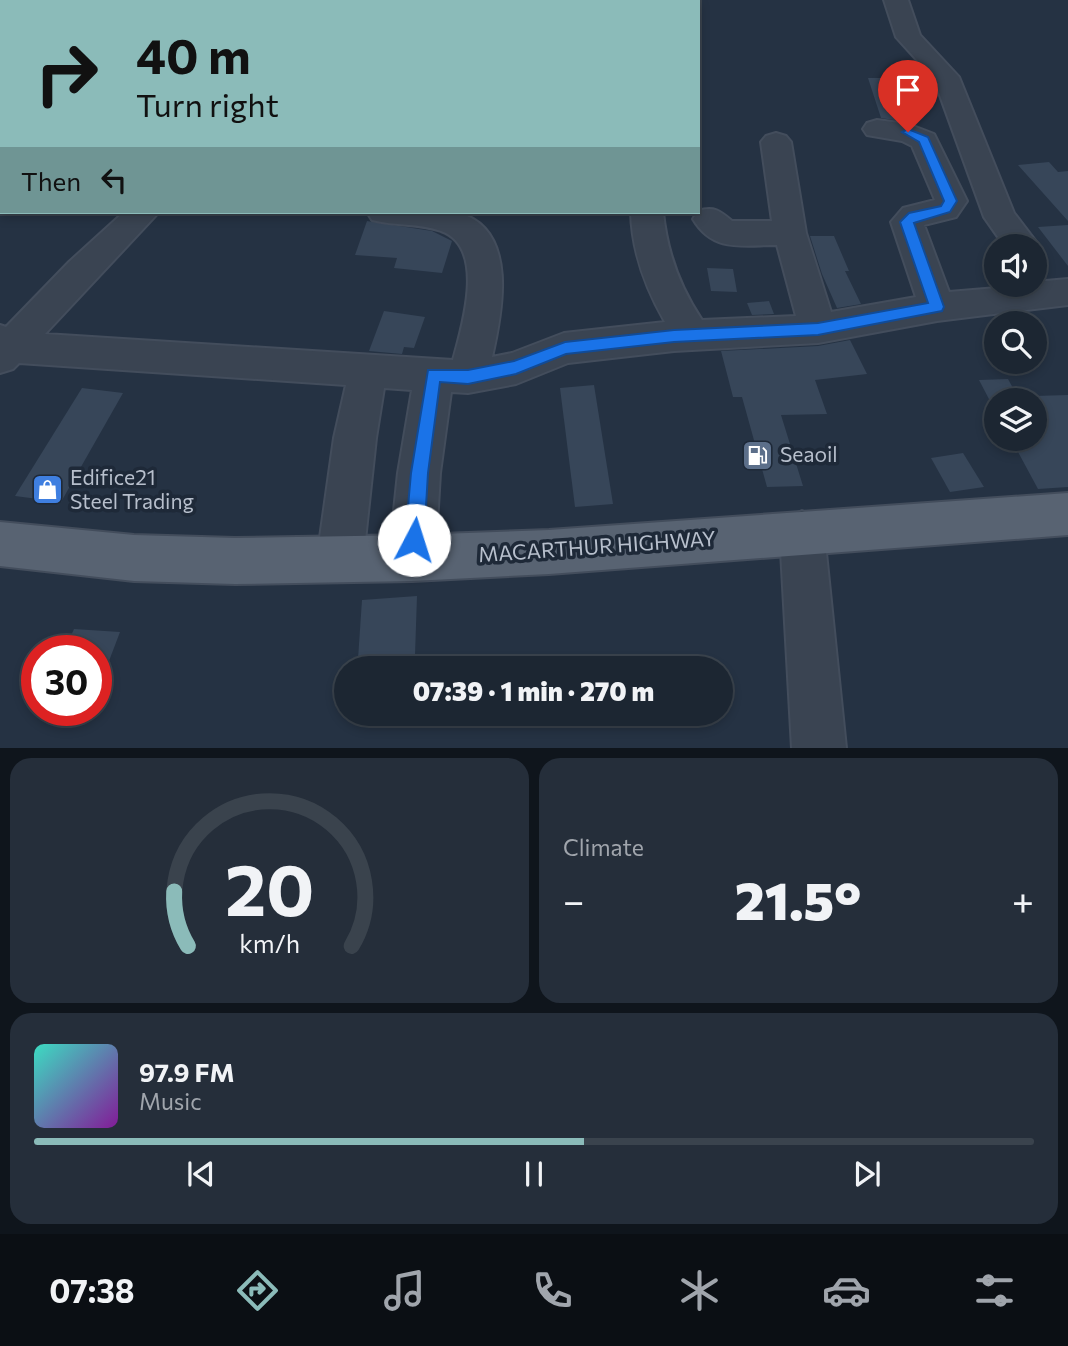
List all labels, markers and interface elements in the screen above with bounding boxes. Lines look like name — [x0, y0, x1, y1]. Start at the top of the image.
text: 40 m — [136, 24, 251, 84]
icon: right — [21, 28, 112, 119]
pin — [878, 60, 938, 132]
icon: arrive — [889, 71, 927, 109]
text: Turn right — [136, 84, 279, 124]
icon: left — [95, 161, 133, 199]
text: Then — [21, 165, 81, 196]
map controls — [984, 234, 1047, 451]
button: sound — [984, 234, 1047, 297]
button: search — [984, 311, 1047, 374]
button: layers — [984, 388, 1047, 451]
fuel station icon: Seaoil — [740, 438, 774, 472]
place label: Seaoil — [780, 441, 838, 466]
place label: Edifice21 Steel Trading — [70, 464, 194, 513]
shop icon: Edifice21 Steel Trading — [30, 473, 64, 507]
position arrow — [377, 503, 451, 577]
street label: MACARTHUR HIGHWAY — [477, 525, 717, 566]
speed limit sign: 30 — [21, 635, 112, 726]
text: 07:39 · 1 min · 270 m — [413, 675, 654, 706]
text: Climate — [563, 833, 644, 861]
text: 20 — [225, 843, 314, 932]
text: 21.5° — [735, 867, 861, 931]
text: − — [563, 876, 585, 923]
text: + — [1012, 876, 1034, 923]
text: km/h — [239, 928, 300, 958]
text: 97.9 FM — [139, 1056, 235, 1087]
text: Music — [139, 1087, 202, 1115]
icon: previous — [182, 1155, 220, 1193]
icon: pause — [515, 1155, 553, 1193]
icon: next — [848, 1155, 886, 1193]
icon: directions — [233, 1266, 282, 1315]
icon: music — [380, 1266, 429, 1315]
icon: phone — [528, 1266, 577, 1315]
icon: climate — [675, 1266, 724, 1315]
icon: car — [822, 1266, 871, 1315]
icon: filters — [970, 1266, 1019, 1315]
text: 07:38 — [49, 1270, 135, 1310]

